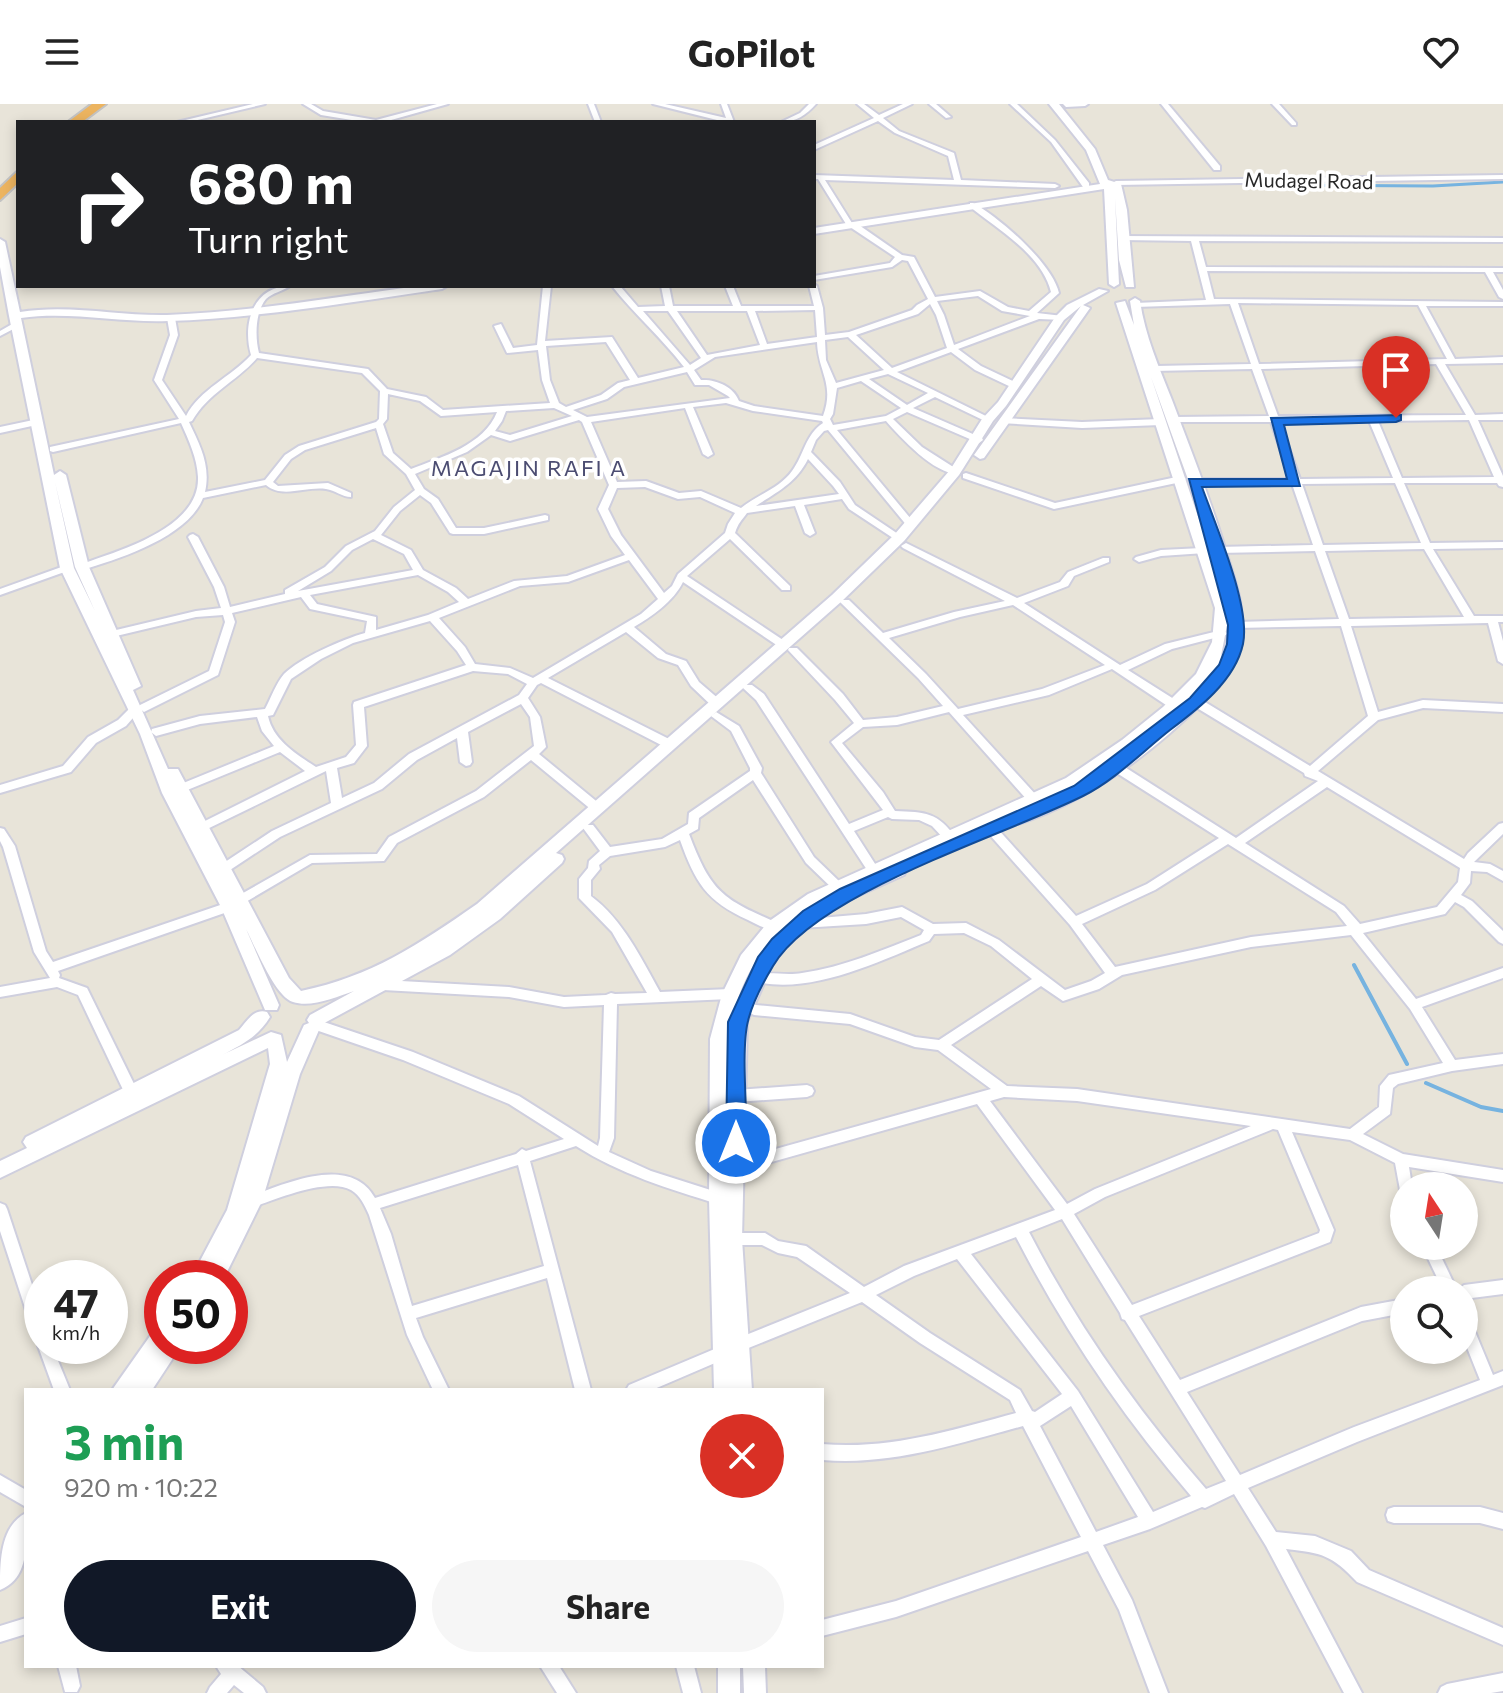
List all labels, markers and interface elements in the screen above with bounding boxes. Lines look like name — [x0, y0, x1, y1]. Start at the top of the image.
icon: menu — [40, 30, 84, 74]
text: GoPilot — [688, 30, 815, 74]
icon: heart — [1419, 30, 1463, 74]
text: 680 m — [188, 147, 354, 216]
icon: right — [56, 152, 160, 256]
street label: Mudagel Road — [1244, 167, 1374, 193]
text: Turn right — [188, 216, 349, 260]
pin — [1362, 336, 1430, 418]
icon: arrive — [1374, 348, 1418, 392]
district label: MAGAJIN RAFI A — [431, 454, 627, 481]
position arrow — [694, 1101, 778, 1185]
north arrow — [1390, 1172, 1478, 1260]
map controls — [1390, 1172, 1478, 1364]
speed limit sign: 50 — [144, 1260, 248, 1364]
button: search — [1390, 1276, 1478, 1364]
text: 47 — [53, 1277, 99, 1326]
text: km/h — [52, 1320, 100, 1344]
text: 3 min — [64, 1411, 184, 1470]
button: close — [700, 1414, 784, 1498]
text: 920 m · 10:22 — [64, 1471, 218, 1502]
button: Exit — [64, 1560, 416, 1652]
button: Share — [432, 1560, 784, 1652]

